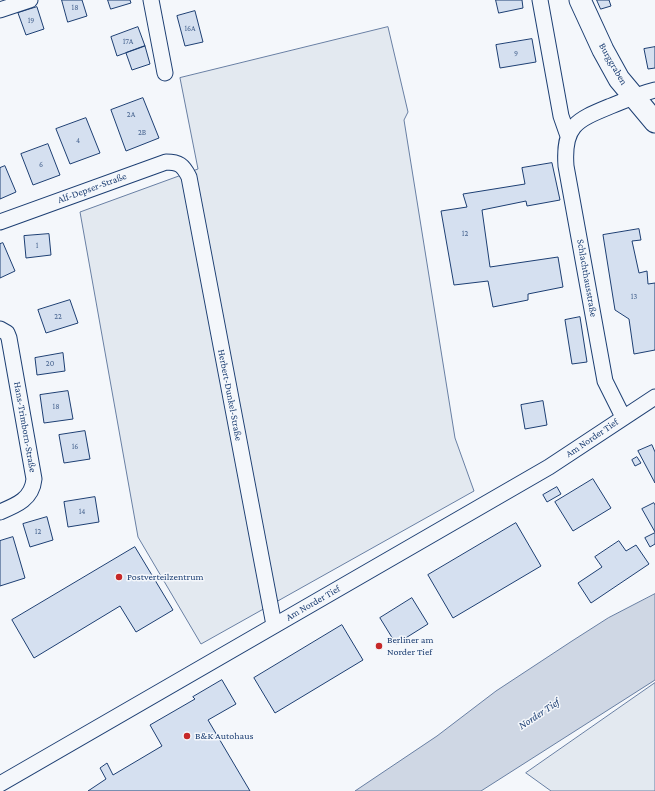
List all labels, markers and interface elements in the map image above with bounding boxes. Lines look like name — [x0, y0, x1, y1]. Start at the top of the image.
house number: 18 — [72, 3, 78, 13]
house number: 19 — [28, 16, 34, 26]
house number: 16A — [184, 24, 196, 34]
house number: 17A — [123, 37, 133, 47]
street label: Burggraben — [596, 41, 630, 87]
house number: 9 — [514, 49, 518, 59]
house number: 2A — [127, 110, 135, 120]
house number: 2B — [138, 128, 146, 138]
house number: 4 — [76, 136, 80, 146]
house number: 6 — [39, 160, 43, 170]
street label: Alf-Depser-Straße — [56, 170, 128, 206]
house number: 12 — [462, 229, 468, 239]
street label: Schlachthausstraße — [574, 238, 600, 318]
house number: 1 — [36, 241, 38, 251]
house number: 13 — [631, 292, 637, 302]
house number: 22 — [54, 312, 62, 322]
street label: Herbert-Dunkel-Straße — [215, 348, 245, 442]
house number: 20 — [46, 359, 54, 369]
street label: Hans-Trimborn-Straße — [11, 381, 39, 473]
house number: 18 — [53, 402, 59, 412]
street label: Am Norder Tief — [563, 416, 621, 460]
house number: 16 — [72, 442, 78, 452]
house number: 14 — [79, 507, 85, 517]
house number: 12 — [35, 527, 41, 537]
place label: Postverteilzentrum — [127, 571, 204, 583]
marker: Postverteilzentrum — [114, 572, 124, 582]
street label: Am Norder Tief — [284, 583, 342, 623]
place label: Berliner am Norder Tief — [387, 634, 433, 658]
marker: Berliner am Norder Tief — [374, 641, 384, 651]
water label: Norder Tief — [516, 695, 562, 733]
place label: B&K Autohaus — [195, 730, 253, 742]
marker: B&K Autohaus — [182, 731, 192, 741]

